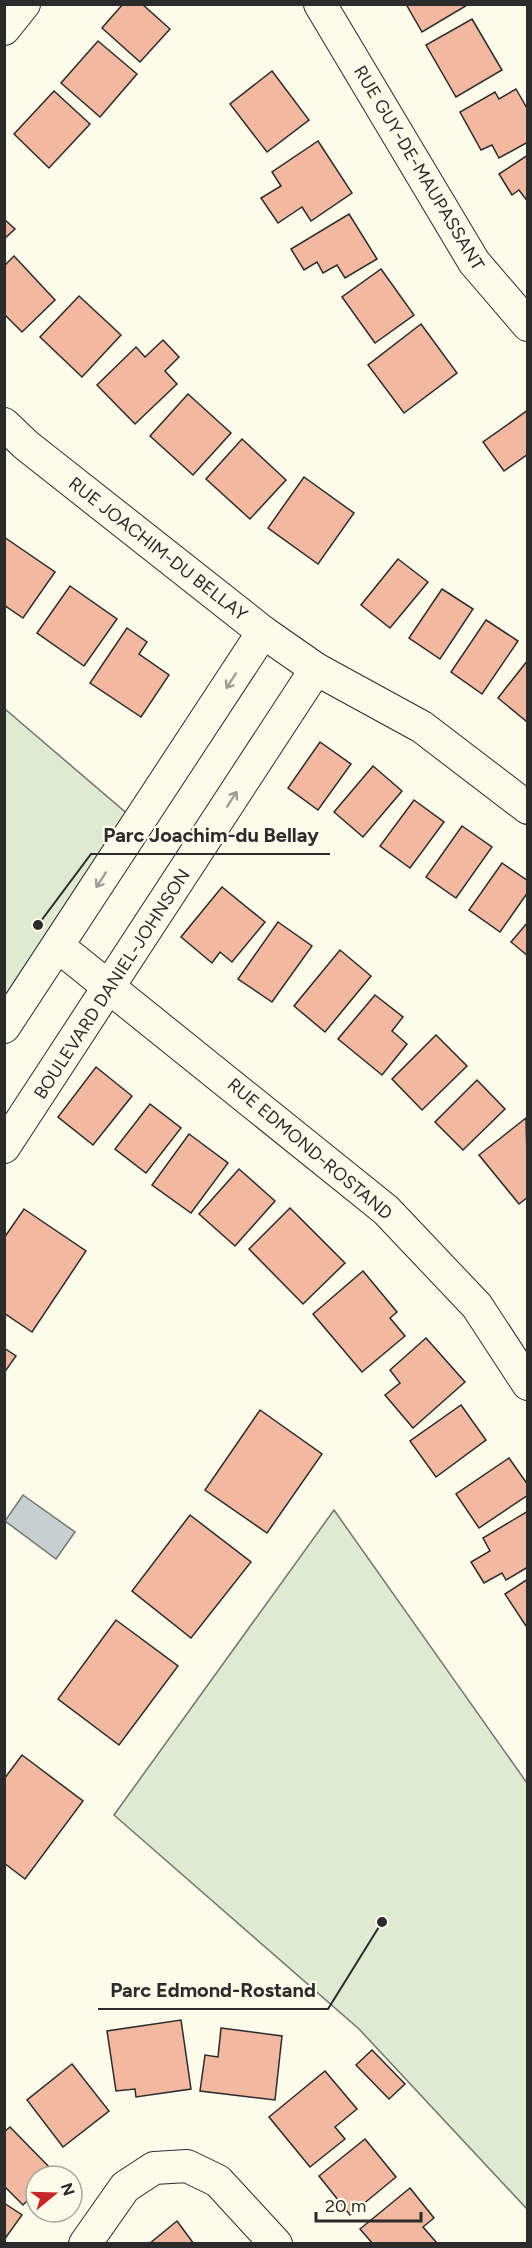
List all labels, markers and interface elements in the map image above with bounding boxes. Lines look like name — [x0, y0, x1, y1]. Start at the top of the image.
street label: RUE GUY-DE-MAUPASSANT — [349, 62, 489, 275]
street label: RUE JOACHIM-DU BELLAY — [64, 472, 252, 626]
one-way arrow — [224, 672, 236, 689]
one-way arrow — [227, 791, 239, 808]
callout: Parc Joachim-du Bellay — [91, 816, 330, 854]
text: Parc Joachim-du Bellay — [103, 823, 319, 847]
street label: BOULEVARD DANIEL-JOHNSON — [29, 865, 195, 1103]
one-way arrow — [95, 871, 107, 888]
street label: RUE EDMOND-ROSTAND — [223, 1074, 397, 1224]
callout: Parc Edmond-Rostand — [98, 1971, 328, 2009]
text: Parc Edmond-Rostand — [110, 1978, 316, 2002]
north arrow — [24, 2164, 84, 2224]
text: N — [57, 2180, 79, 2198]
scale bar — [316, 2185, 421, 2223]
text: 20 m — [325, 2195, 366, 2217]

